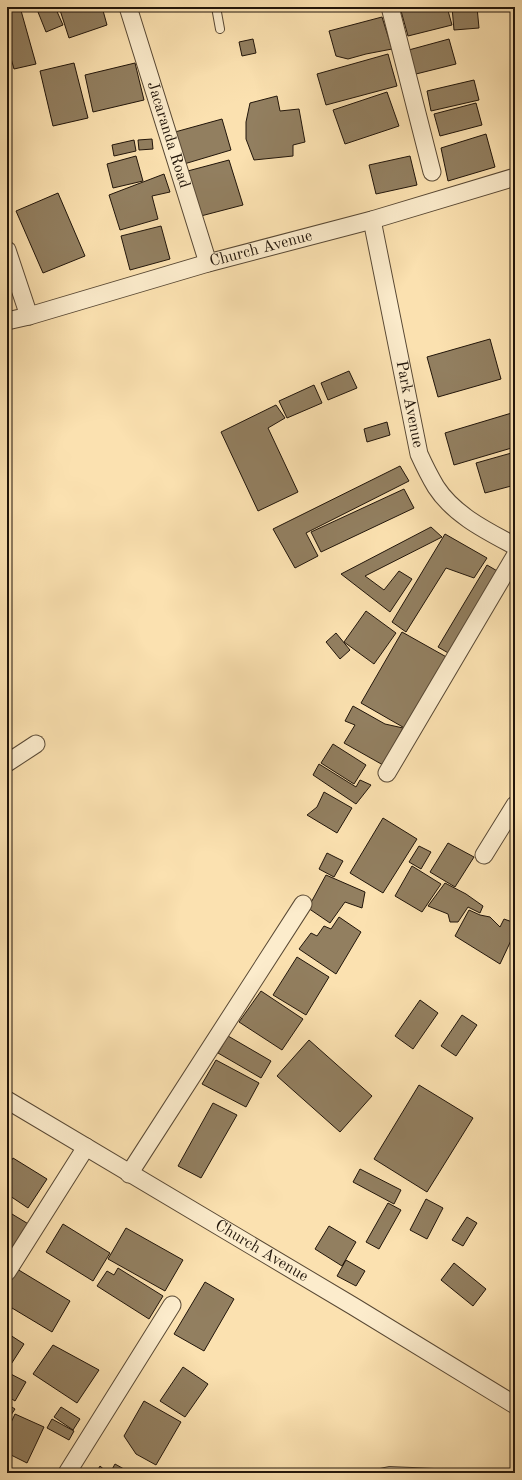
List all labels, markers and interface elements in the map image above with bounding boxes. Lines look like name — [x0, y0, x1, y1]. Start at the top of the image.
street label: Jacaranda Road — [144, 80, 192, 190]
street label: Church Avenue — [208, 228, 314, 270]
street label: Park Avenue — [392, 359, 426, 449]
street label: Church Avenue — [212, 1218, 311, 1285]

